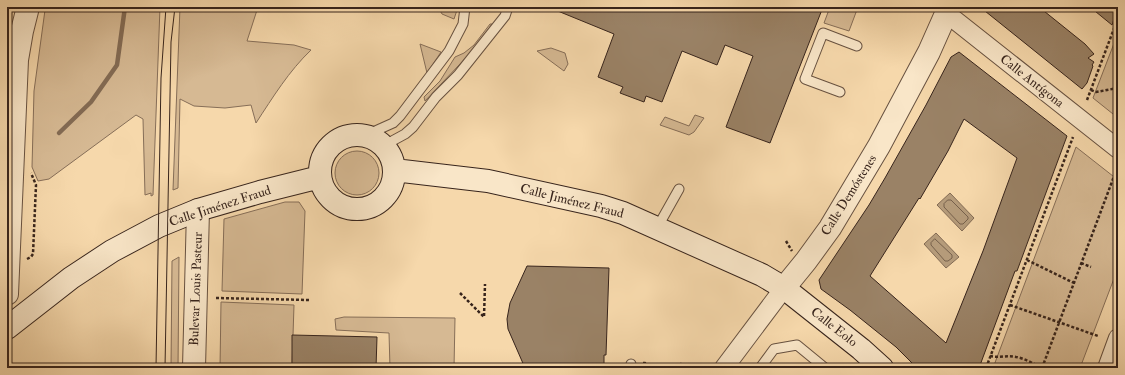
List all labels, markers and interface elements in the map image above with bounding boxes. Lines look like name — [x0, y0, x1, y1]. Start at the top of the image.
street label: Calle Antígona — [997, 51, 1068, 111]
street label: Calle Demóstenes — [818, 151, 881, 239]
street label: Calle Jiménez Fraud — [519, 180, 626, 222]
street label: Calle Jiménez Fraud — [167, 182, 273, 230]
street label: Bulevar Louis Pasteur — [186, 232, 206, 346]
street label: Calle Eolo — [808, 304, 860, 350]

